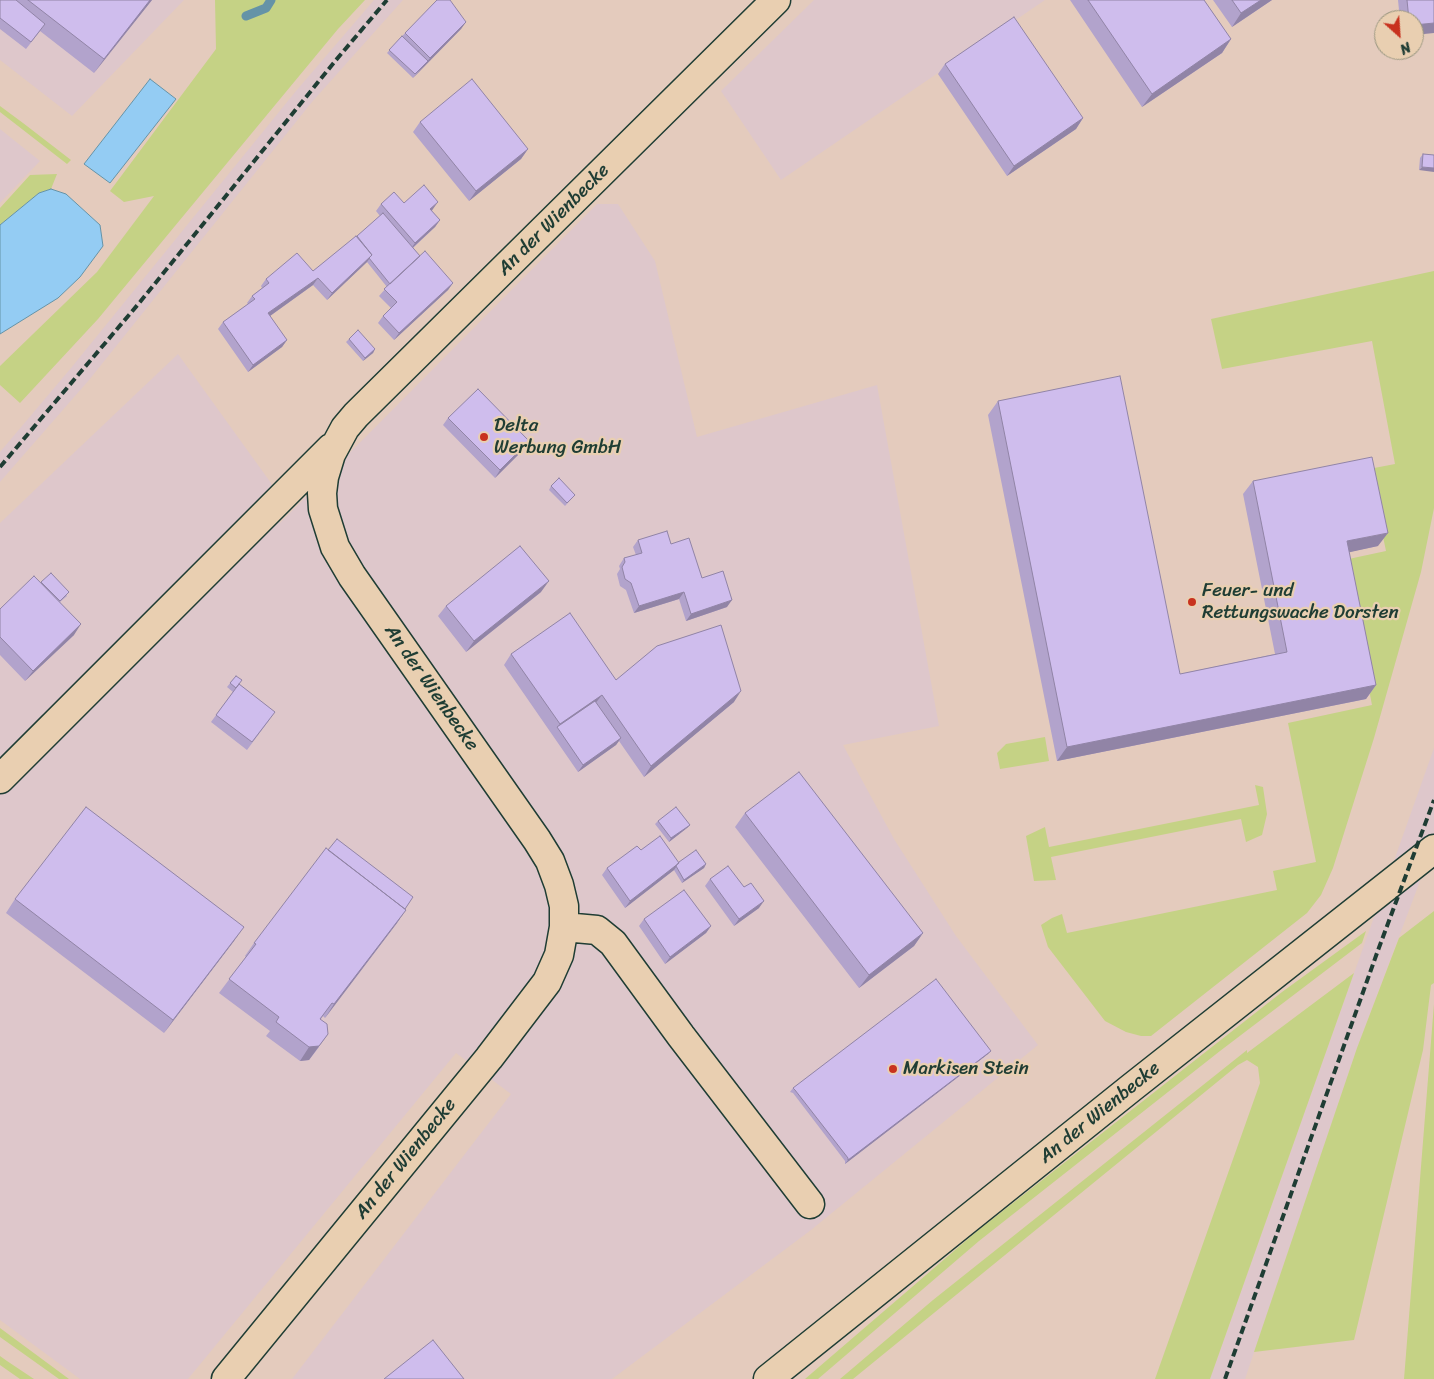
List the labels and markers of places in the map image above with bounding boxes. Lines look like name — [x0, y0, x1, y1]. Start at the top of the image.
place label: Delta Werbung GmbH — [494, 415, 621, 459]
marker: Delta Werbung GmbH — [478, 431, 490, 443]
place label: Feuer- und Rettungswache Dorsten — [1202, 580, 1399, 624]
marker: Feuer- und Rettungswache Dorsten — [1186, 596, 1198, 608]
place label: Markisen Stein — [903, 1058, 1029, 1080]
marker: Markisen Stein — [887, 1063, 899, 1075]

